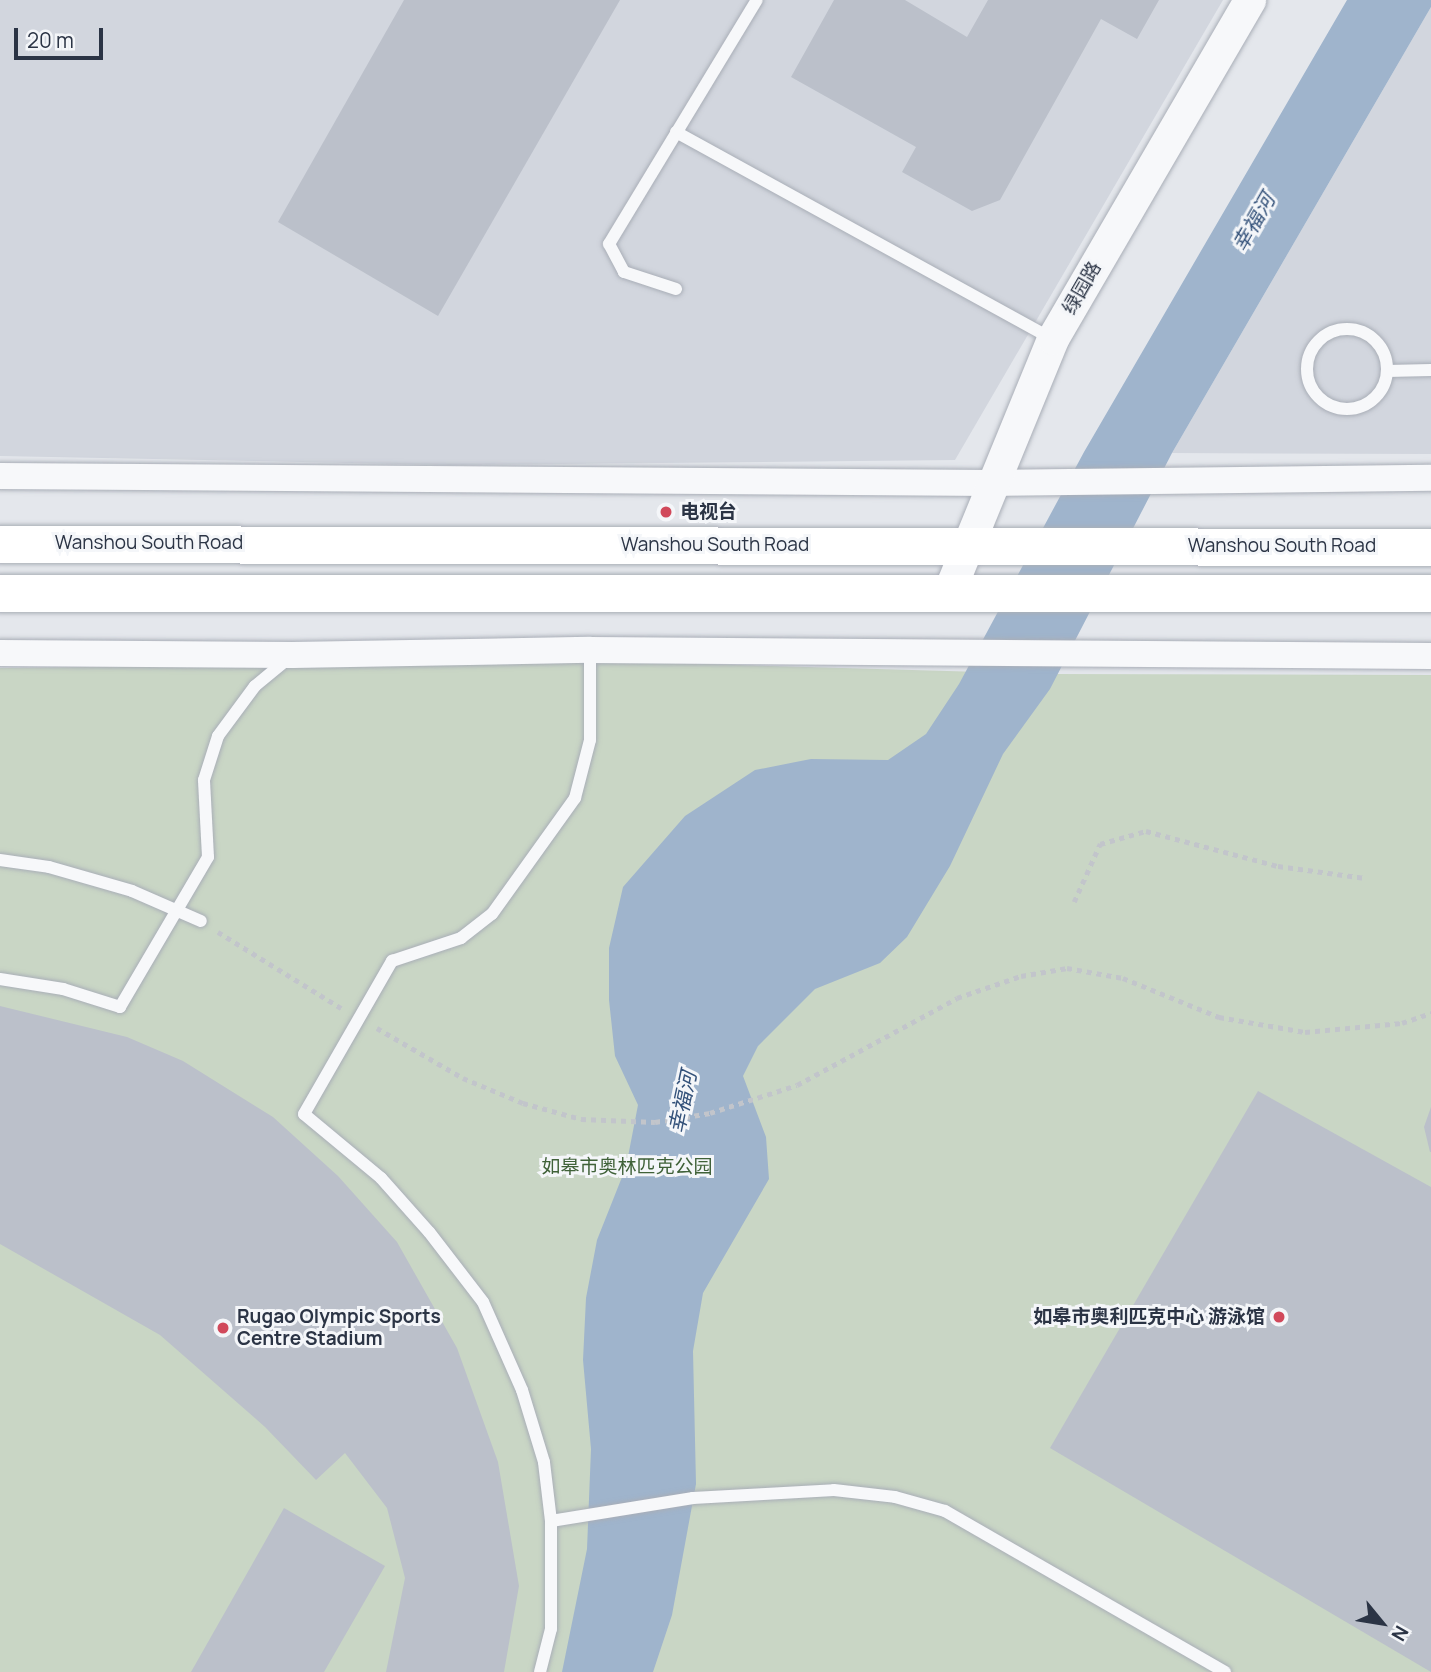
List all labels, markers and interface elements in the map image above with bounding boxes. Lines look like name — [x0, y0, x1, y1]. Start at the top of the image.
scale bar — [18, 14, 107, 58]
text: 20 m — [27, 26, 74, 54]
water label: 幸福河 — [1226, 188, 1280, 256]
street label: 绿园路 — [1058, 258, 1106, 318]
place label: 电视台 — [680, 501, 737, 523]
marker: 电视台 — [658, 504, 674, 520]
street label: Wanshou South Road — [55, 532, 243, 554]
street label: Wanshou South Road — [621, 534, 809, 556]
street label: Wanshou South Road — [1188, 535, 1376, 557]
water label: 幸福河 — [663, 1069, 701, 1135]
park label: 如皋市奥林匹克公园 — [542, 1156, 712, 1178]
place label: Rugao Olympic Sports Centre Stadium — [237, 1306, 441, 1350]
place label: 如皋市奥利匹克中心 游泳馆 — [1033, 1306, 1265, 1328]
marker: 如皋市奥利匹克中心 游泳馆 — [1271, 1309, 1287, 1325]
marker: Rugao Olympic Sports Centre Stadium — [215, 1320, 231, 1336]
north arrow — [1347, 1588, 1417, 1658]
text: N — [1386, 1621, 1415, 1646]

